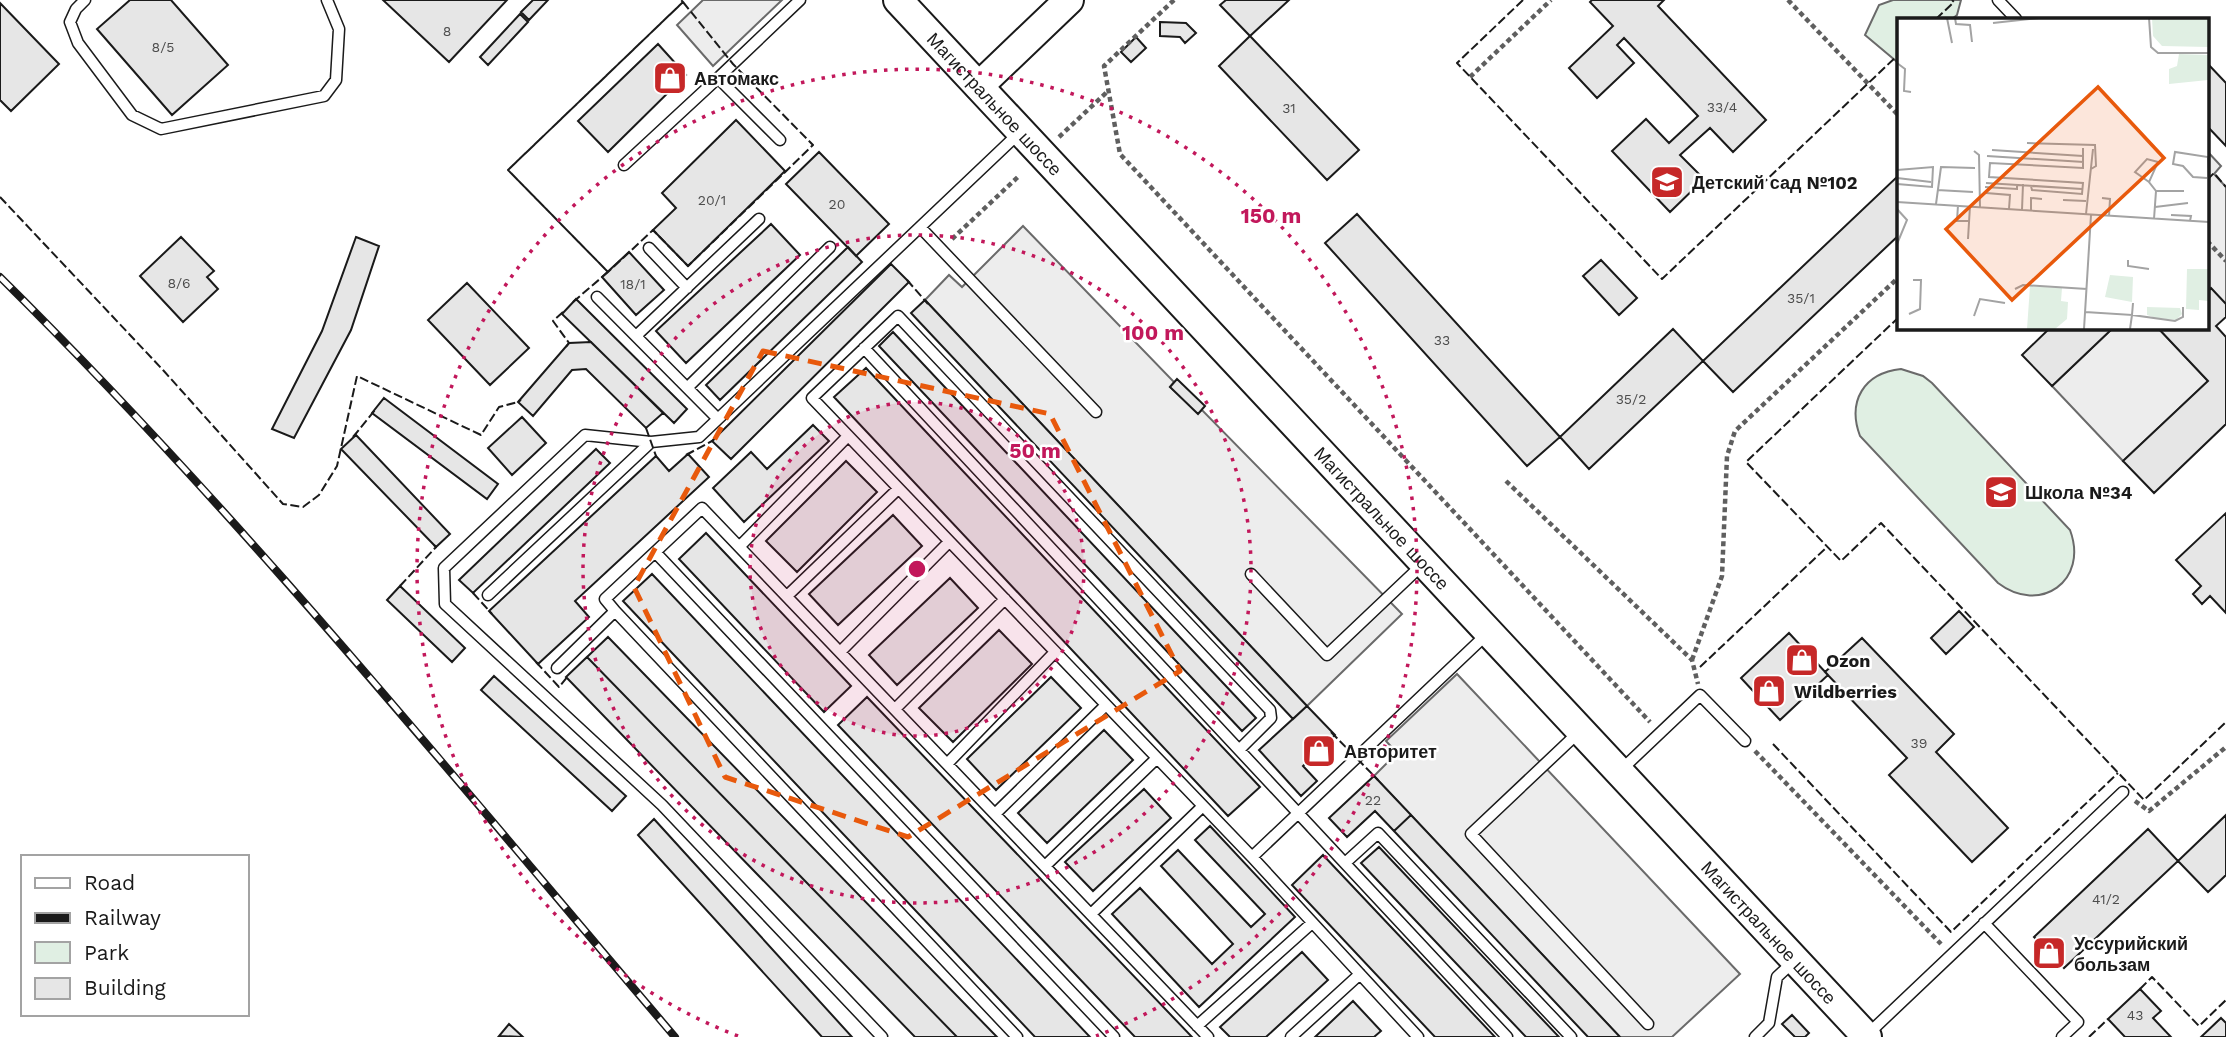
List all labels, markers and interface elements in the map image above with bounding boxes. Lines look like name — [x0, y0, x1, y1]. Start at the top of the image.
inset map — [1897, 18, 2208, 329]
house number: 8 — [443, 23, 451, 39]
street label: Магистральное шоссе — [923, 28, 1067, 179]
house number: 8/5 — [152, 39, 174, 55]
shop icon: Автомакс — [651, 59, 689, 97]
place label: Автомакс — [694, 68, 779, 89]
house number: 33/4 — [1707, 99, 1737, 115]
house number: 31 — [1282, 100, 1296, 116]
school or university icon: Детский сад №102 — [1648, 163, 1686, 201]
place label: Детский сад №102 — [1692, 172, 1858, 193]
house number: 20/1 — [698, 192, 726, 208]
house number: 20 — [829, 196, 845, 212]
text: 150 m — [1241, 203, 1301, 228]
house number: 8/6 — [167, 275, 191, 291]
house number: 18/1 — [620, 276, 646, 292]
house number: 35/1 — [1787, 290, 1815, 306]
text: 100 m — [1122, 320, 1184, 345]
house number: 33 — [1434, 332, 1450, 348]
house number: 35/2 — [1616, 391, 1646, 407]
text: 50 m — [1009, 438, 1061, 463]
street label: Магистральное шоссе — [1310, 442, 1454, 594]
school or university icon: Школа №34 — [1982, 473, 2020, 511]
place label: Школа №34 — [2025, 482, 2133, 503]
centre of rings — [905, 557, 929, 581]
shop icon: Ozon — [1783, 641, 1821, 679]
place label: Ozon — [1826, 650, 1870, 671]
shop icon: Wildberries — [1750, 672, 1788, 710]
place label: Wildberries — [1794, 681, 1897, 702]
shop icon: Авторитет — [1300, 732, 1338, 770]
house number: 39 — [1911, 735, 1927, 751]
place label: Авторитет — [1344, 741, 1437, 762]
house number: 22 — [1365, 792, 1381, 808]
legend — [21, 855, 248, 1016]
street label: Магистральное шоссе — [1697, 857, 1841, 1008]
text: Road — [84, 870, 135, 895]
house number: 41/2 — [2092, 891, 2120, 907]
text: Railway — [84, 905, 161, 930]
place label: Уссурийский бользам — [2074, 933, 2188, 975]
shop icon: Уссурийский бользам — [2030, 934, 2068, 972]
text: Park — [84, 940, 129, 965]
text: Building — [84, 975, 166, 1000]
house number: 43 — [2127, 1007, 2143, 1023]

